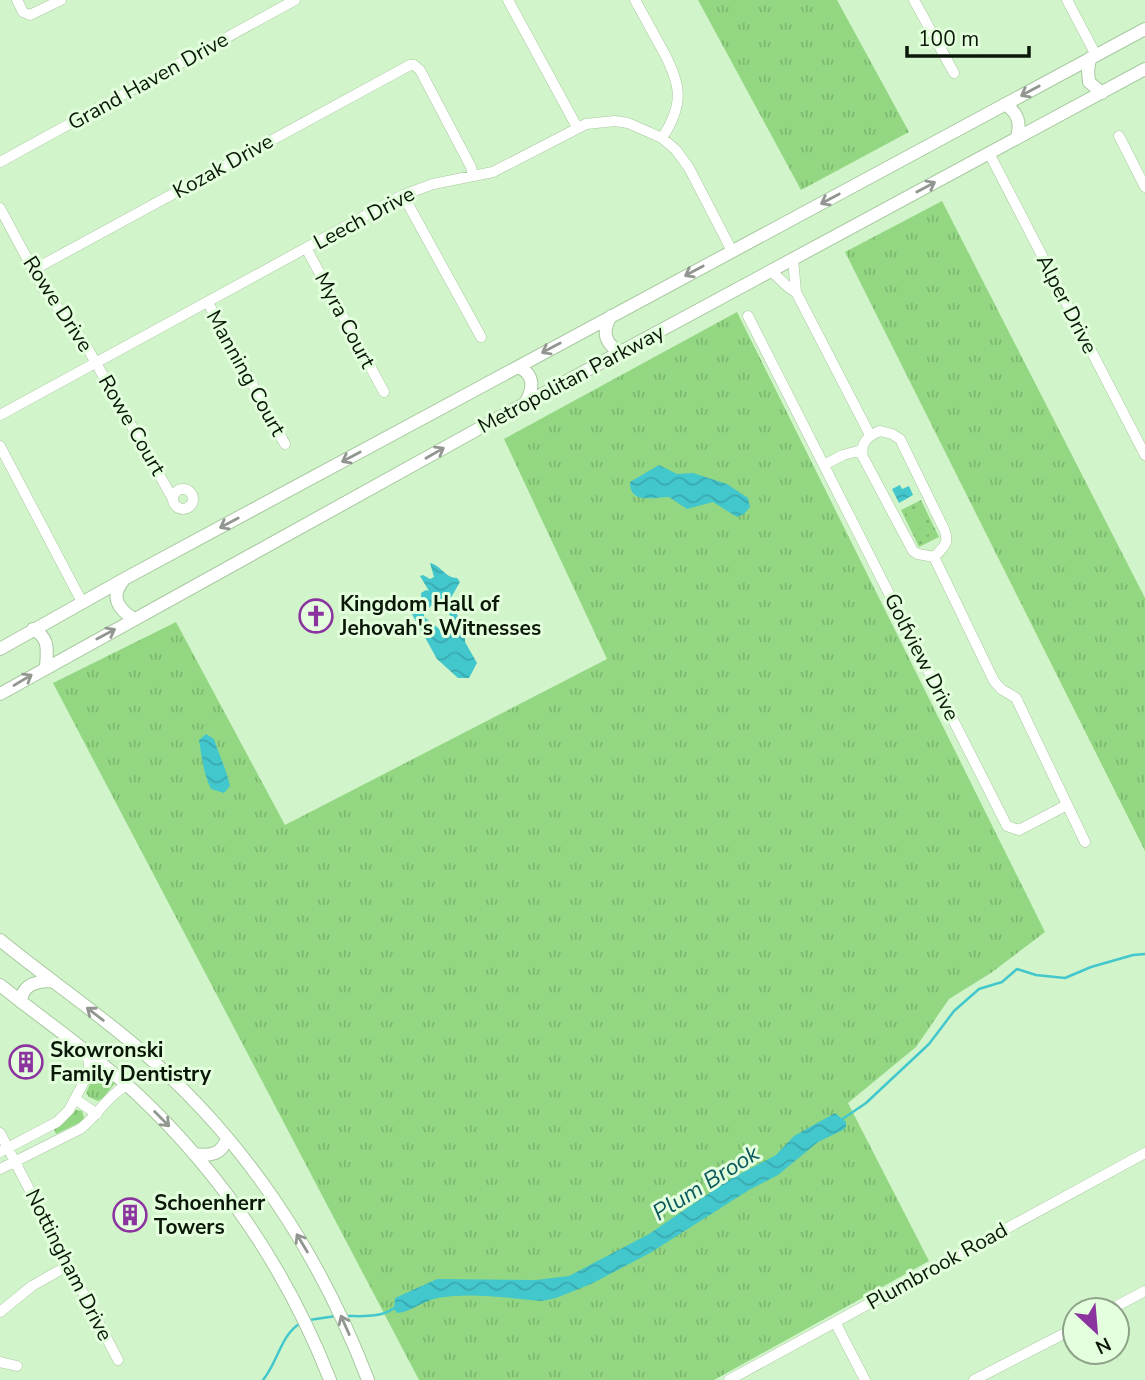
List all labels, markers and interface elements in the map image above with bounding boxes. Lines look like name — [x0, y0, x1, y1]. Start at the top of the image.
scale bar — [907, 14, 1030, 58]
street label: Grand Haven Drive — [63, 25, 233, 137]
text: 100 m — [918, 25, 979, 53]
one-way arrow — [1021, 84, 1041, 98]
street label: Kozak Drive — [168, 127, 278, 205]
street label: Leech Drive — [309, 180, 419, 256]
one-way arrow — [916, 180, 936, 194]
one-way arrow — [820, 192, 841, 206]
street label: Alper Drive — [1030, 250, 1104, 358]
street label: Rowe Drive — [17, 251, 99, 357]
one-way arrow — [684, 265, 705, 279]
street label: Myra Court — [308, 267, 382, 373]
street label: Manning Court — [200, 305, 292, 441]
street label: Metropolitan Parkway — [473, 318, 669, 440]
one-way arrow — [542, 342, 562, 356]
street label: Rowe Court — [92, 370, 172, 481]
one-way arrow — [424, 446, 445, 459]
one-way arrow — [341, 450, 362, 464]
one-way arrow — [219, 516, 240, 530]
street label: Golfview Drive — [878, 589, 966, 725]
place label: Kingdom Hall of Jehovah's Witnesses — [339, 590, 541, 642]
church icon: Kingdom Hall of Jehovah's Witnesses — [297, 597, 335, 635]
one-way arrow — [95, 627, 116, 640]
one-way arrow — [12, 673, 32, 687]
one-way arrow — [86, 1007, 105, 1022]
place label: Skowronski Family Dentistry — [50, 1036, 212, 1088]
building icon: Skowronski Family Dentistry — [7, 1043, 45, 1081]
one-way arrow — [153, 1110, 170, 1127]
water label: Plum Brook — [647, 1138, 766, 1228]
street label: Nottingham Drive — [19, 1184, 119, 1346]
place label: Schoenherr Towers — [154, 1189, 266, 1241]
building icon: Schoenherr Towers — [111, 1196, 149, 1234]
street label: Plumbrook Road — [862, 1216, 1012, 1316]
one-way arrow — [295, 1234, 309, 1254]
north arrow — [1061, 1296, 1131, 1366]
one-way arrow — [338, 1315, 351, 1336]
text: N — [1091, 1331, 1115, 1360]

